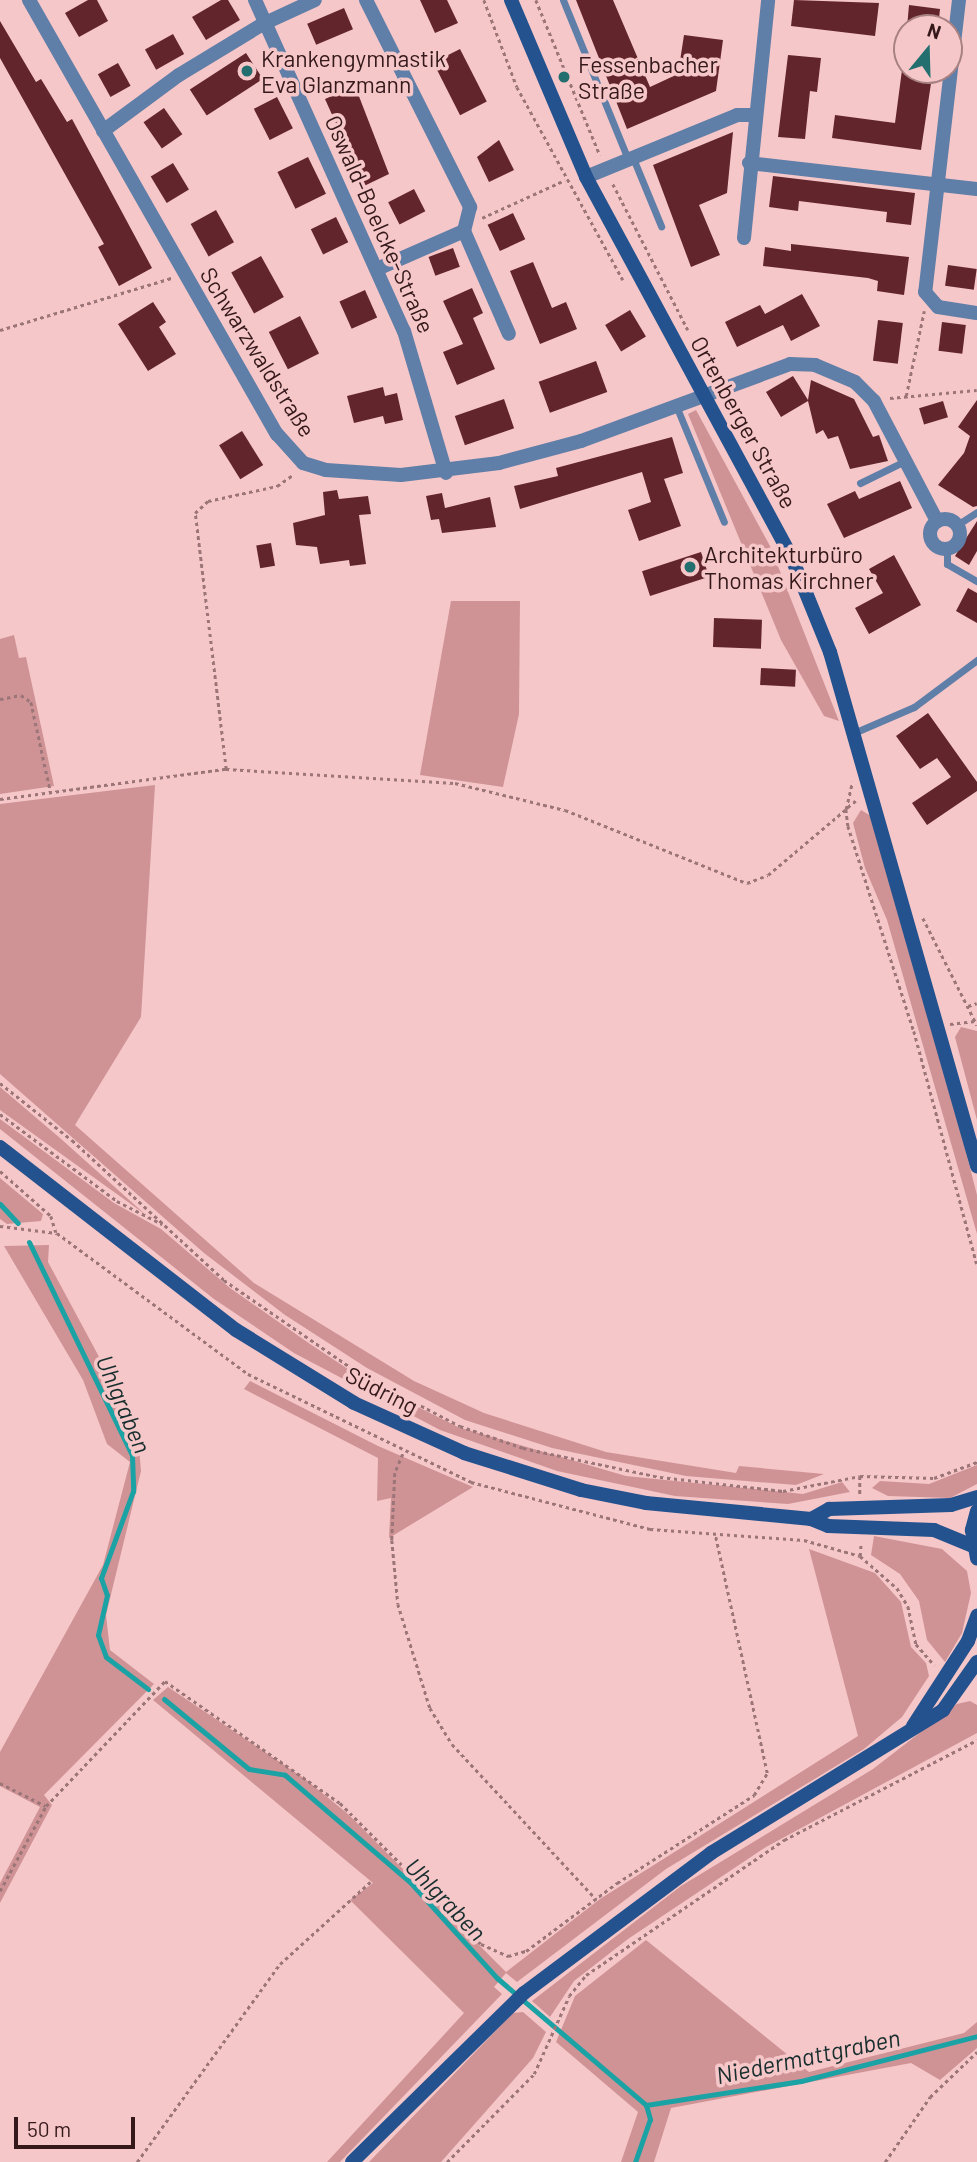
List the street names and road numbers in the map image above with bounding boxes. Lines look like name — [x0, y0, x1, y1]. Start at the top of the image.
street label: Oswald-Boelcke-Straße — [320, 111, 440, 337]
street label: Schwarzwaldstraße — [195, 262, 321, 442]
street label: Ortenberger Straße — [685, 331, 803, 513]
street label: Südring — [341, 1360, 423, 1420]

